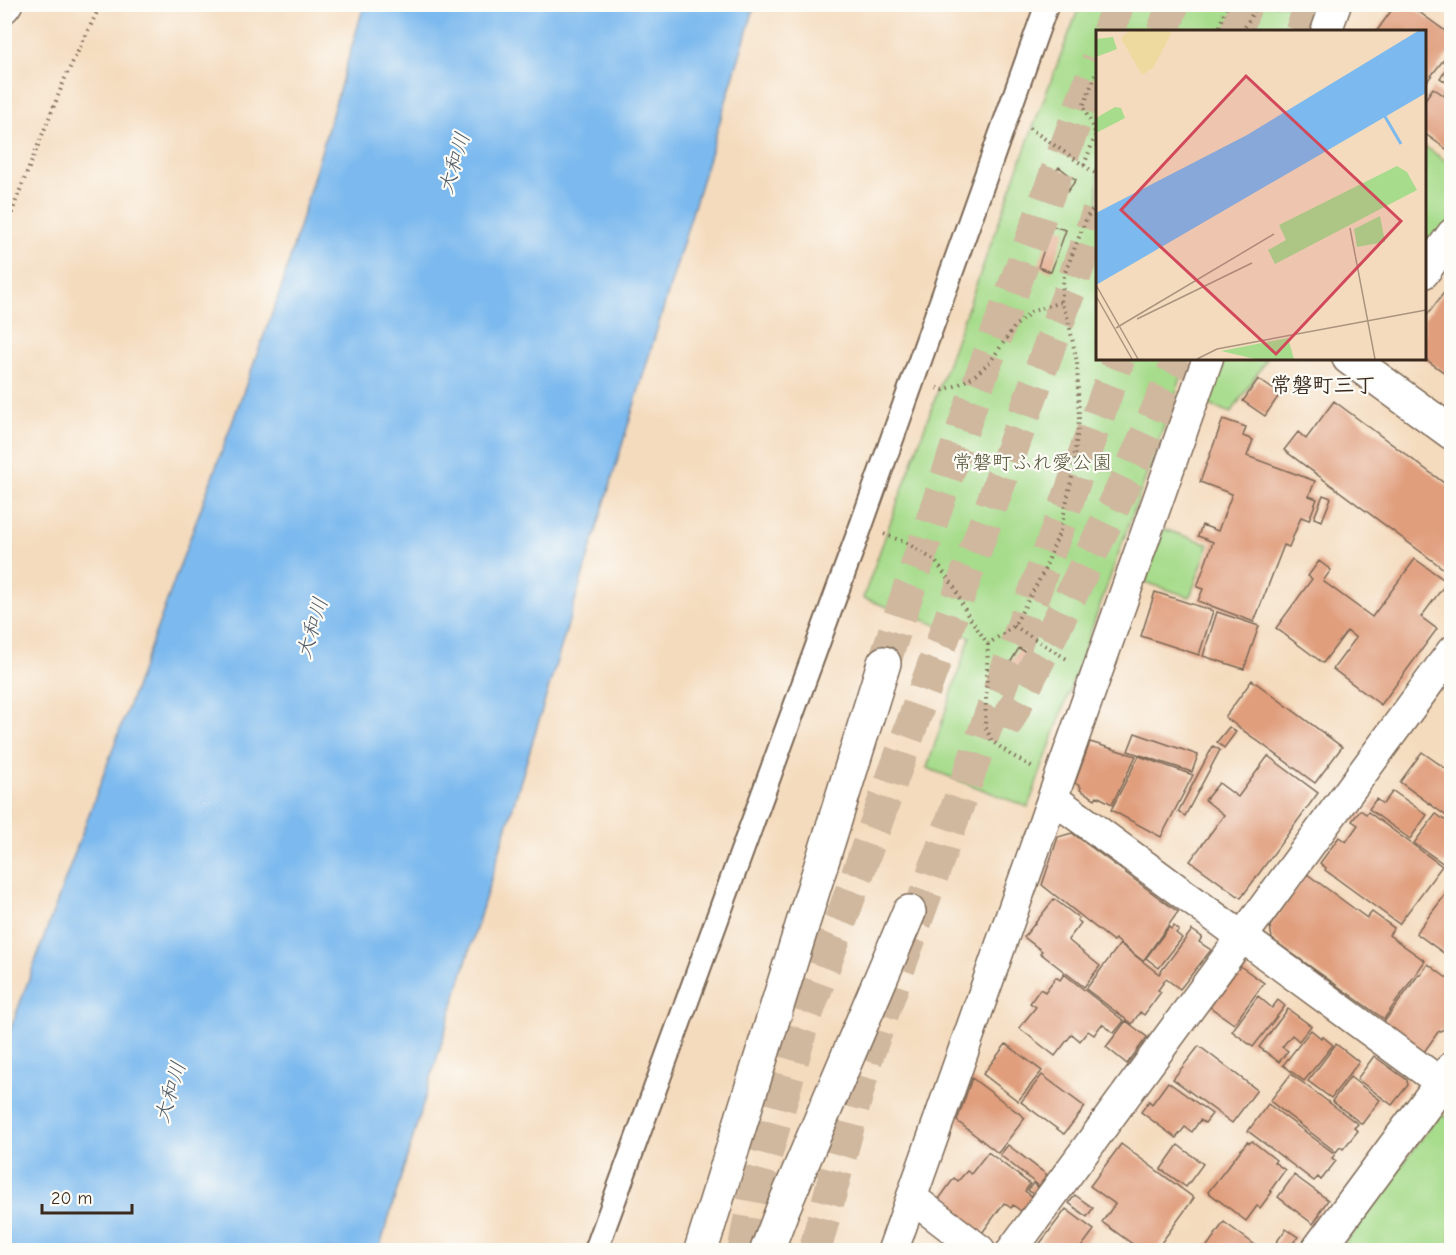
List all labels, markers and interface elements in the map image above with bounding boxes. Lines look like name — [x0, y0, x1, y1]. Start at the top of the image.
inset map — [1096, 30, 1426, 360]
water label: 大和川 — [433, 129, 475, 197]
district label: 常磐町三丁 — [1271, 373, 1376, 397]
park label: 常磐町ふれ愛公園 — [952, 451, 1112, 474]
water label: 大和川 — [291, 594, 333, 662]
water label: 大和川 — [149, 1058, 191, 1126]
scale bar — [42, 1177, 132, 1215]
text: 20 m — [51, 1188, 92, 1209]

